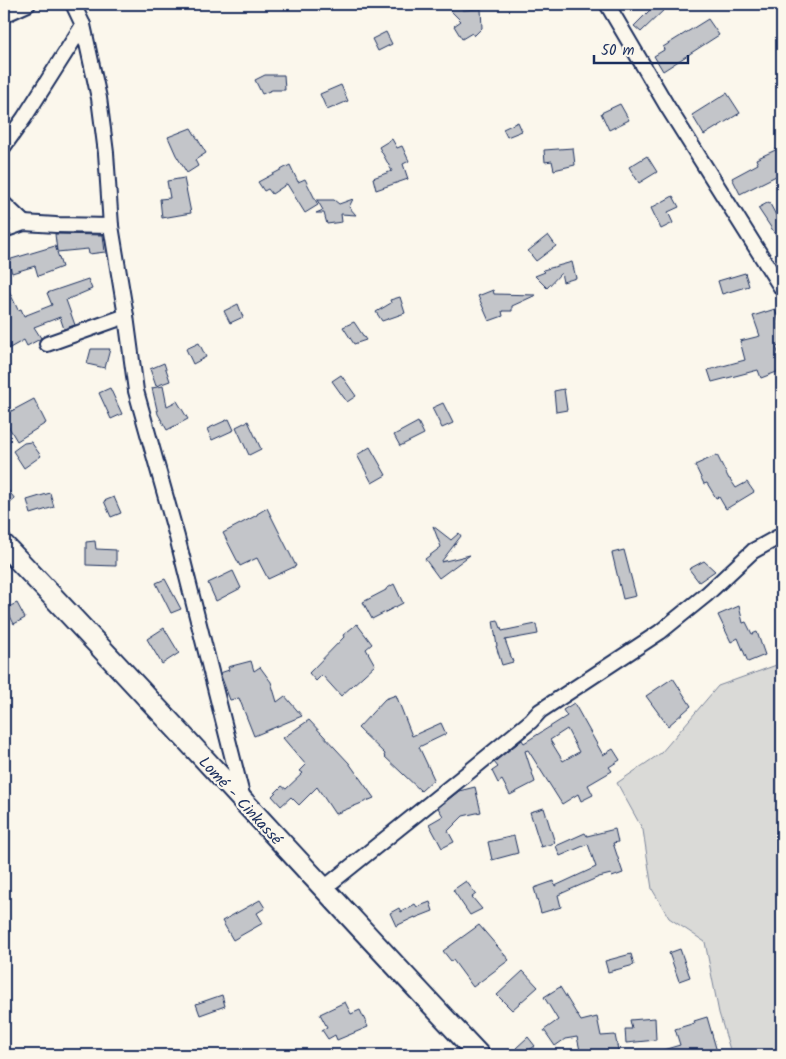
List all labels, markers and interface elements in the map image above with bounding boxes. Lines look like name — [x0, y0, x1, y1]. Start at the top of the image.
scale bar — [594, 32, 687, 64]
text: 50 m — [601, 39, 635, 63]
street label: Lomé - Cinkassé — [192, 751, 288, 852]

